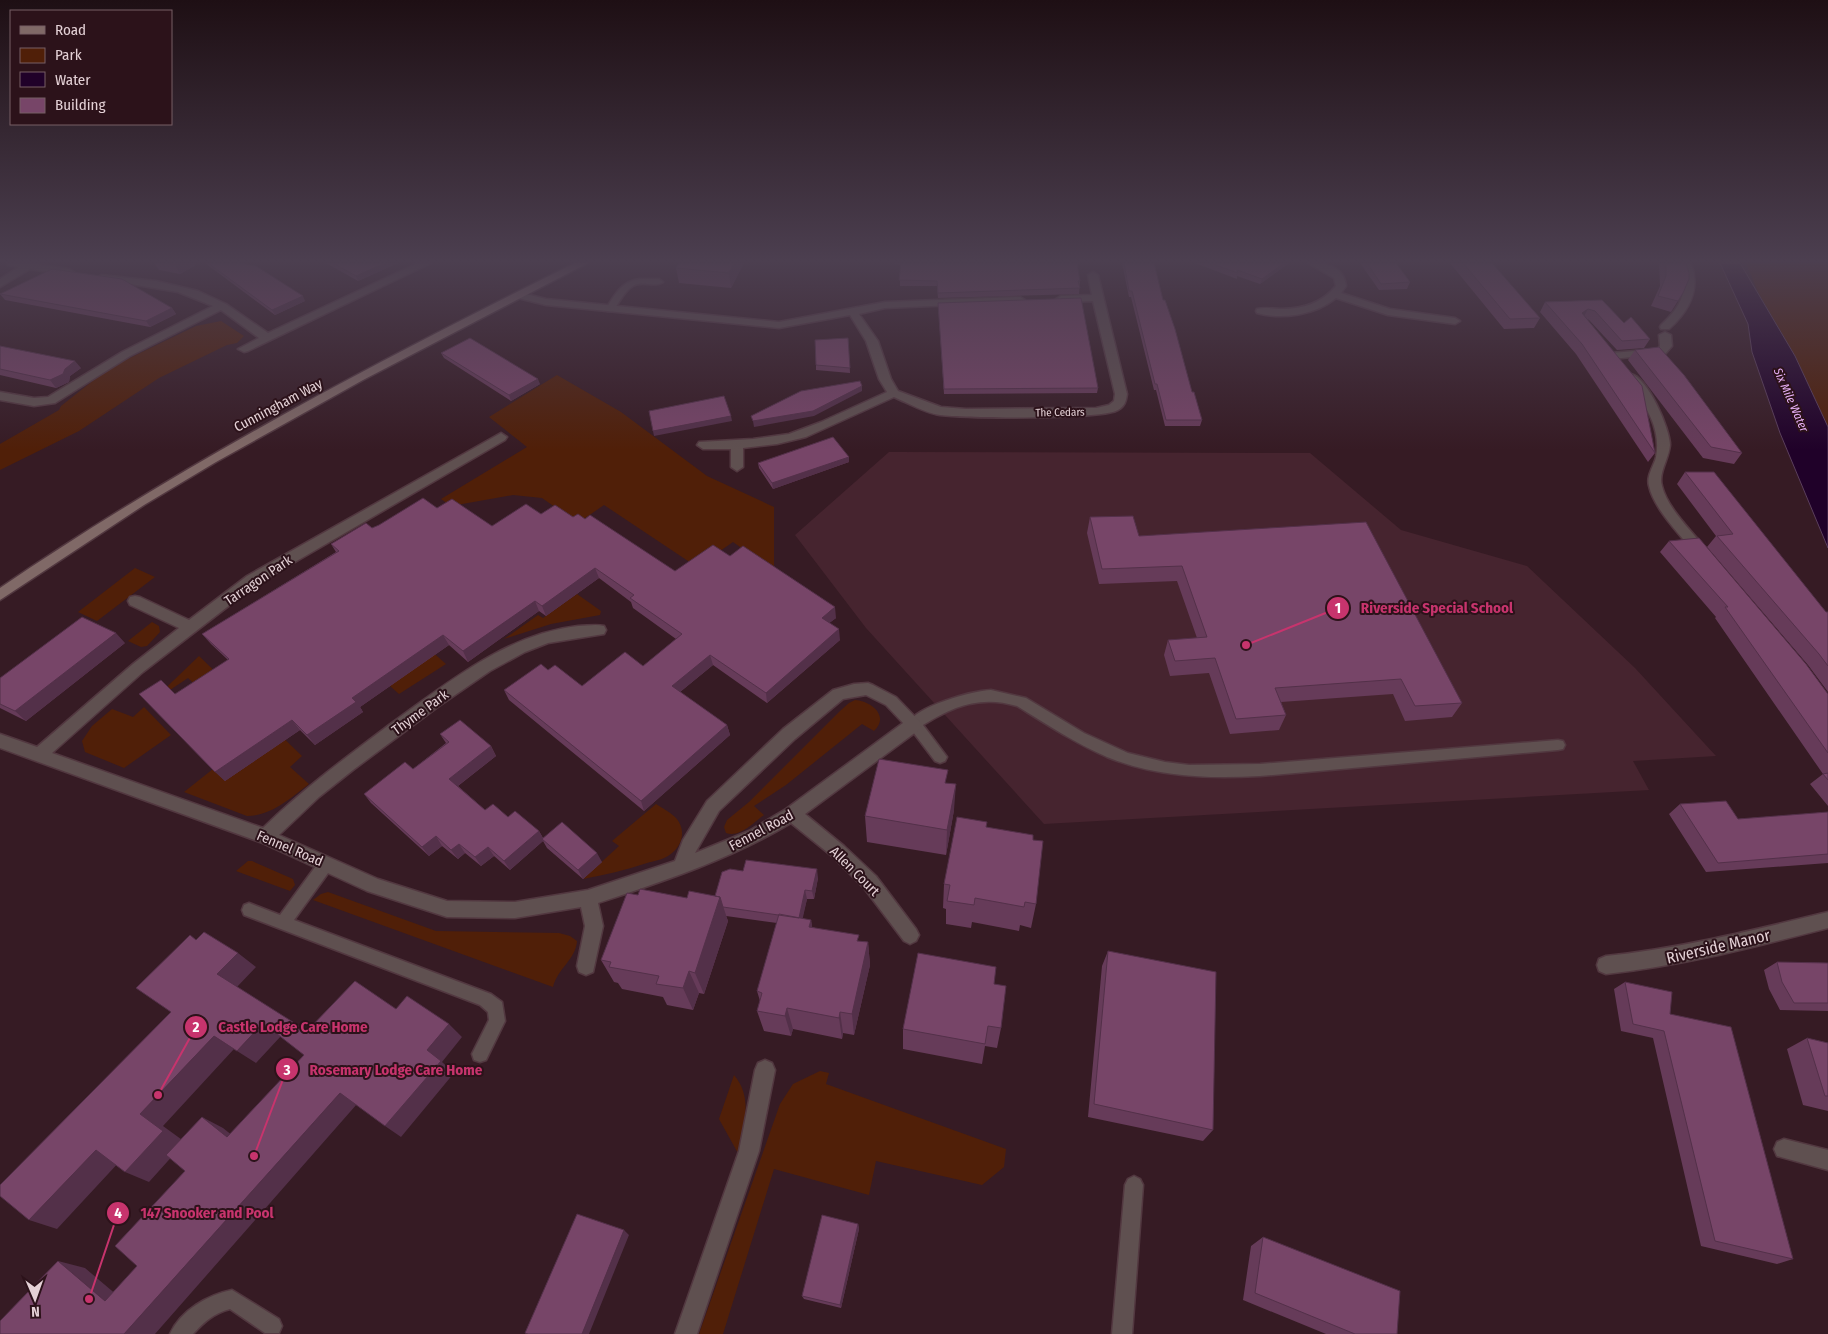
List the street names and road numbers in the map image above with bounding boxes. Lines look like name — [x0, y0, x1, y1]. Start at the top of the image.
street label: Cunningham Way — [231, 375, 326, 436]
street label: The Cedars — [1035, 406, 1085, 419]
street label: Tarragon Park — [221, 551, 296, 609]
street label: Thyme Park — [389, 686, 452, 739]
street label: Fennel Road — [726, 806, 796, 854]
street label: Fennel Road — [254, 827, 325, 870]
street label: Allen Court — [826, 843, 883, 900]
street label: Riverside Manor — [1664, 925, 1772, 968]

